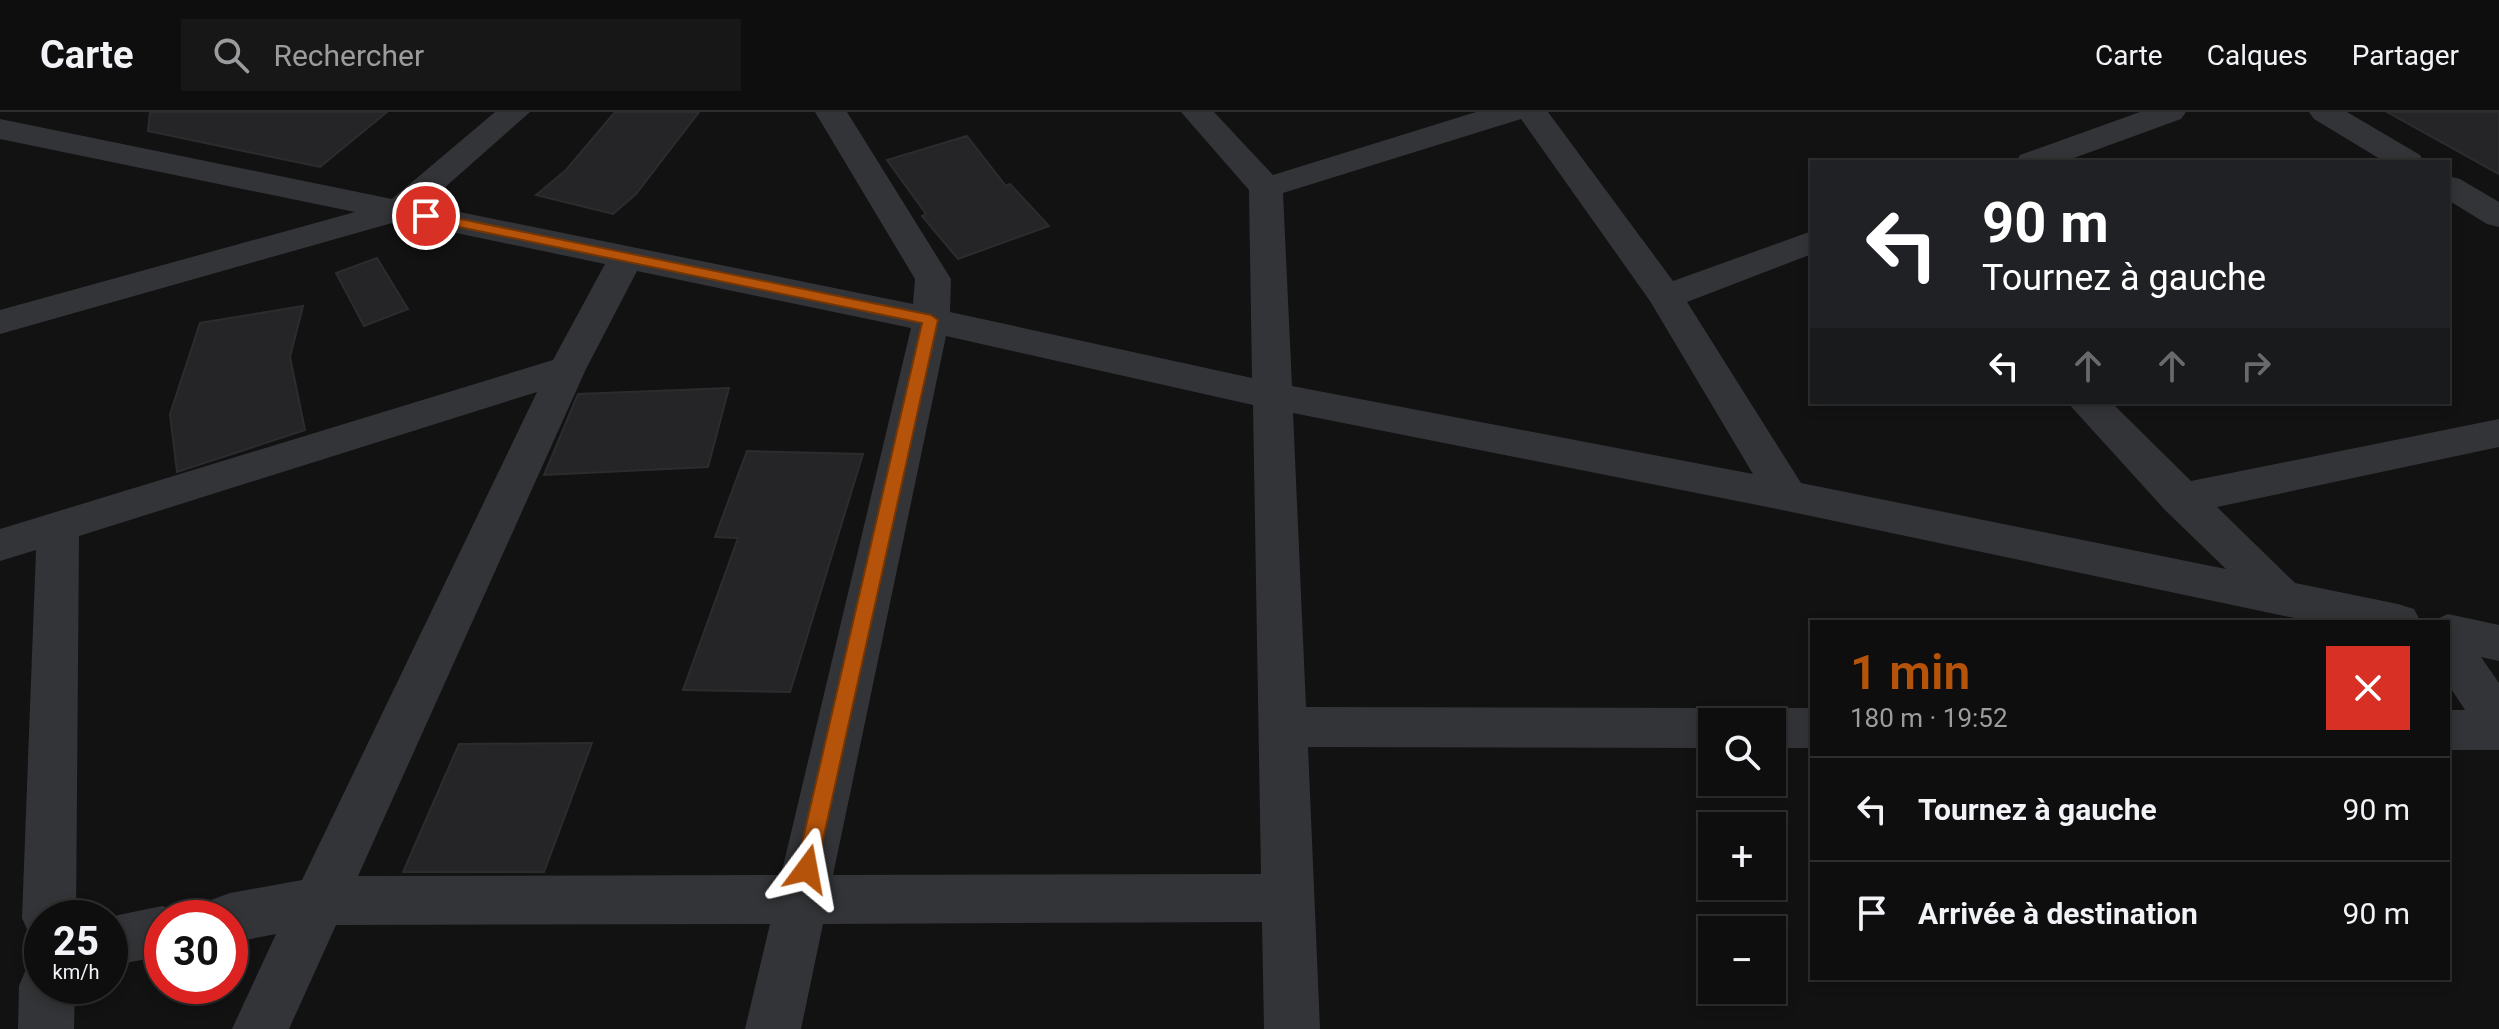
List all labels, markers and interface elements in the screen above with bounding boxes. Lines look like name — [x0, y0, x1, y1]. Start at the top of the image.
search box — [181, 19, 741, 91]
text: Carte — [40, 33, 133, 77]
icon: search — [209, 33, 253, 77]
text: Rechercher — [273, 38, 424, 73]
text: Carte — [2095, 39, 2163, 72]
text: Calques — [2207, 39, 2308, 72]
text: Partager — [2352, 39, 2459, 72]
pin — [392, 182, 460, 250]
text: 90 m — [1982, 190, 2109, 256]
icon: left — [1850, 192, 1954, 296]
icon: arrive — [404, 194, 448, 238]
text: Tournez à gauche — [1982, 257, 2266, 299]
icon: left — [1982, 344, 2026, 388]
icon: ahead — [2066, 344, 2110, 388]
icon: ahead — [2150, 344, 2194, 388]
icon: right — [2234, 344, 2278, 388]
text: 1 min — [1850, 644, 1970, 701]
button: close — [2326, 646, 2410, 730]
text: 180 m · 19:52 — [1850, 703, 2008, 733]
map controls — [1698, 708, 1786, 1004]
button: search — [1698, 708, 1786, 796]
icon: left — [1850, 787, 1894, 831]
text: Tournez à gauche — [1918, 792, 2157, 827]
text: 90 m — [2343, 792, 2410, 827]
button: + — [1698, 812, 1786, 900]
position arrow — [765, 827, 849, 911]
icon: arrive — [1850, 891, 1894, 935]
text: Arrivée à destination — [1918, 896, 2198, 931]
text: 90 m — [2343, 896, 2410, 931]
speed limit sign: 30 — [144, 900, 248, 1004]
button: − — [1698, 916, 1786, 1004]
text: 25 — [53, 918, 99, 965]
text: km/h — [53, 960, 99, 984]

